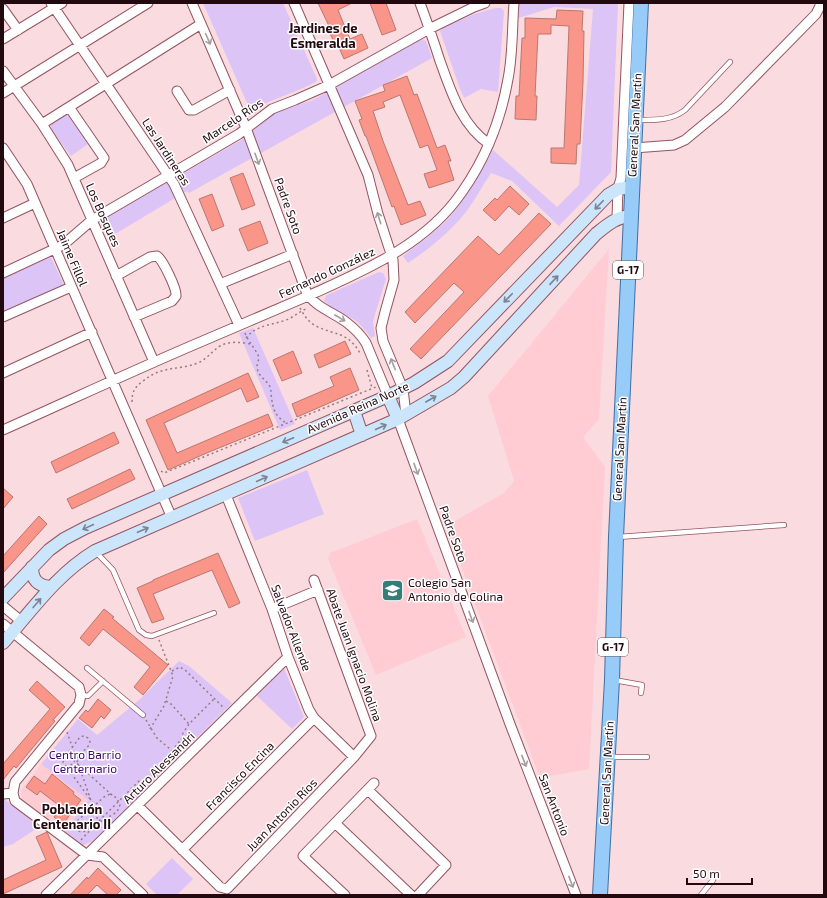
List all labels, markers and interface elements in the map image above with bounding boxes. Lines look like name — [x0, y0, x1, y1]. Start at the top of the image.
district label: Jardines de Esmeralda — [288, 20, 358, 51]
one-way arrow — [205, 32, 212, 44]
street label: General San Martín — [624, 73, 644, 177]
street label: Marcelo Ríos — [199, 95, 266, 146]
street label: Las Jardineras — [140, 115, 194, 188]
one-way arrow — [254, 152, 262, 164]
street label: Padre Soto — [272, 175, 306, 236]
street label: Los Bosques — [84, 181, 124, 249]
one-way arrow — [594, 200, 604, 210]
one-way arrow — [375, 211, 382, 224]
street label: Jaime Fillol — [55, 227, 91, 288]
street label: Fernando González — [276, 244, 377, 301]
road number: G-17 — [613, 261, 643, 279]
one-way arrow — [549, 275, 558, 285]
one-way arrow — [504, 293, 513, 303]
one-way arrow — [334, 315, 346, 323]
one-way arrow — [388, 359, 396, 371]
street label: Avenida Reina Norte — [304, 378, 411, 436]
one-way arrow — [425, 395, 437, 403]
street label: General San Martín — [609, 397, 629, 501]
one-way arrow — [375, 422, 387, 430]
one-way arrow — [283, 436, 295, 444]
one-way arrow — [413, 462, 420, 475]
one-way arrow — [256, 475, 268, 482]
street label: Padre Soto — [437, 503, 471, 564]
one-way arrow — [82, 524, 94, 531]
one-way arrow — [136, 526, 148, 534]
place label: Colegio San Antonio de Colina — [408, 575, 503, 603]
school or university icon: Colegio San Antonio de Colina — [380, 577, 406, 603]
street label: Salvador Allende — [269, 582, 315, 673]
street label: Abate Juan Ignacio Molina — [324, 586, 386, 723]
one-way arrow — [33, 598, 42, 608]
one-way arrow — [467, 611, 475, 623]
road number: G-17 — [598, 638, 628, 656]
street label: General San Martín — [596, 721, 616, 825]
street label: Arturo Alessandri — [120, 729, 197, 806]
street label: Francisco Encina — [202, 738, 276, 812]
park label: Centro Barrio Centernario — [49, 747, 121, 775]
one-way arrow — [520, 754, 528, 766]
street label: San Antonio — [537, 772, 573, 838]
street label: Juan Antonio Ríos — [243, 775, 319, 853]
district label: Población Centenario II — [33, 801, 111, 832]
scale bar — [687, 860, 752, 886]
text: 50 m — [693, 866, 720, 880]
one-way arrow — [567, 875, 575, 887]

